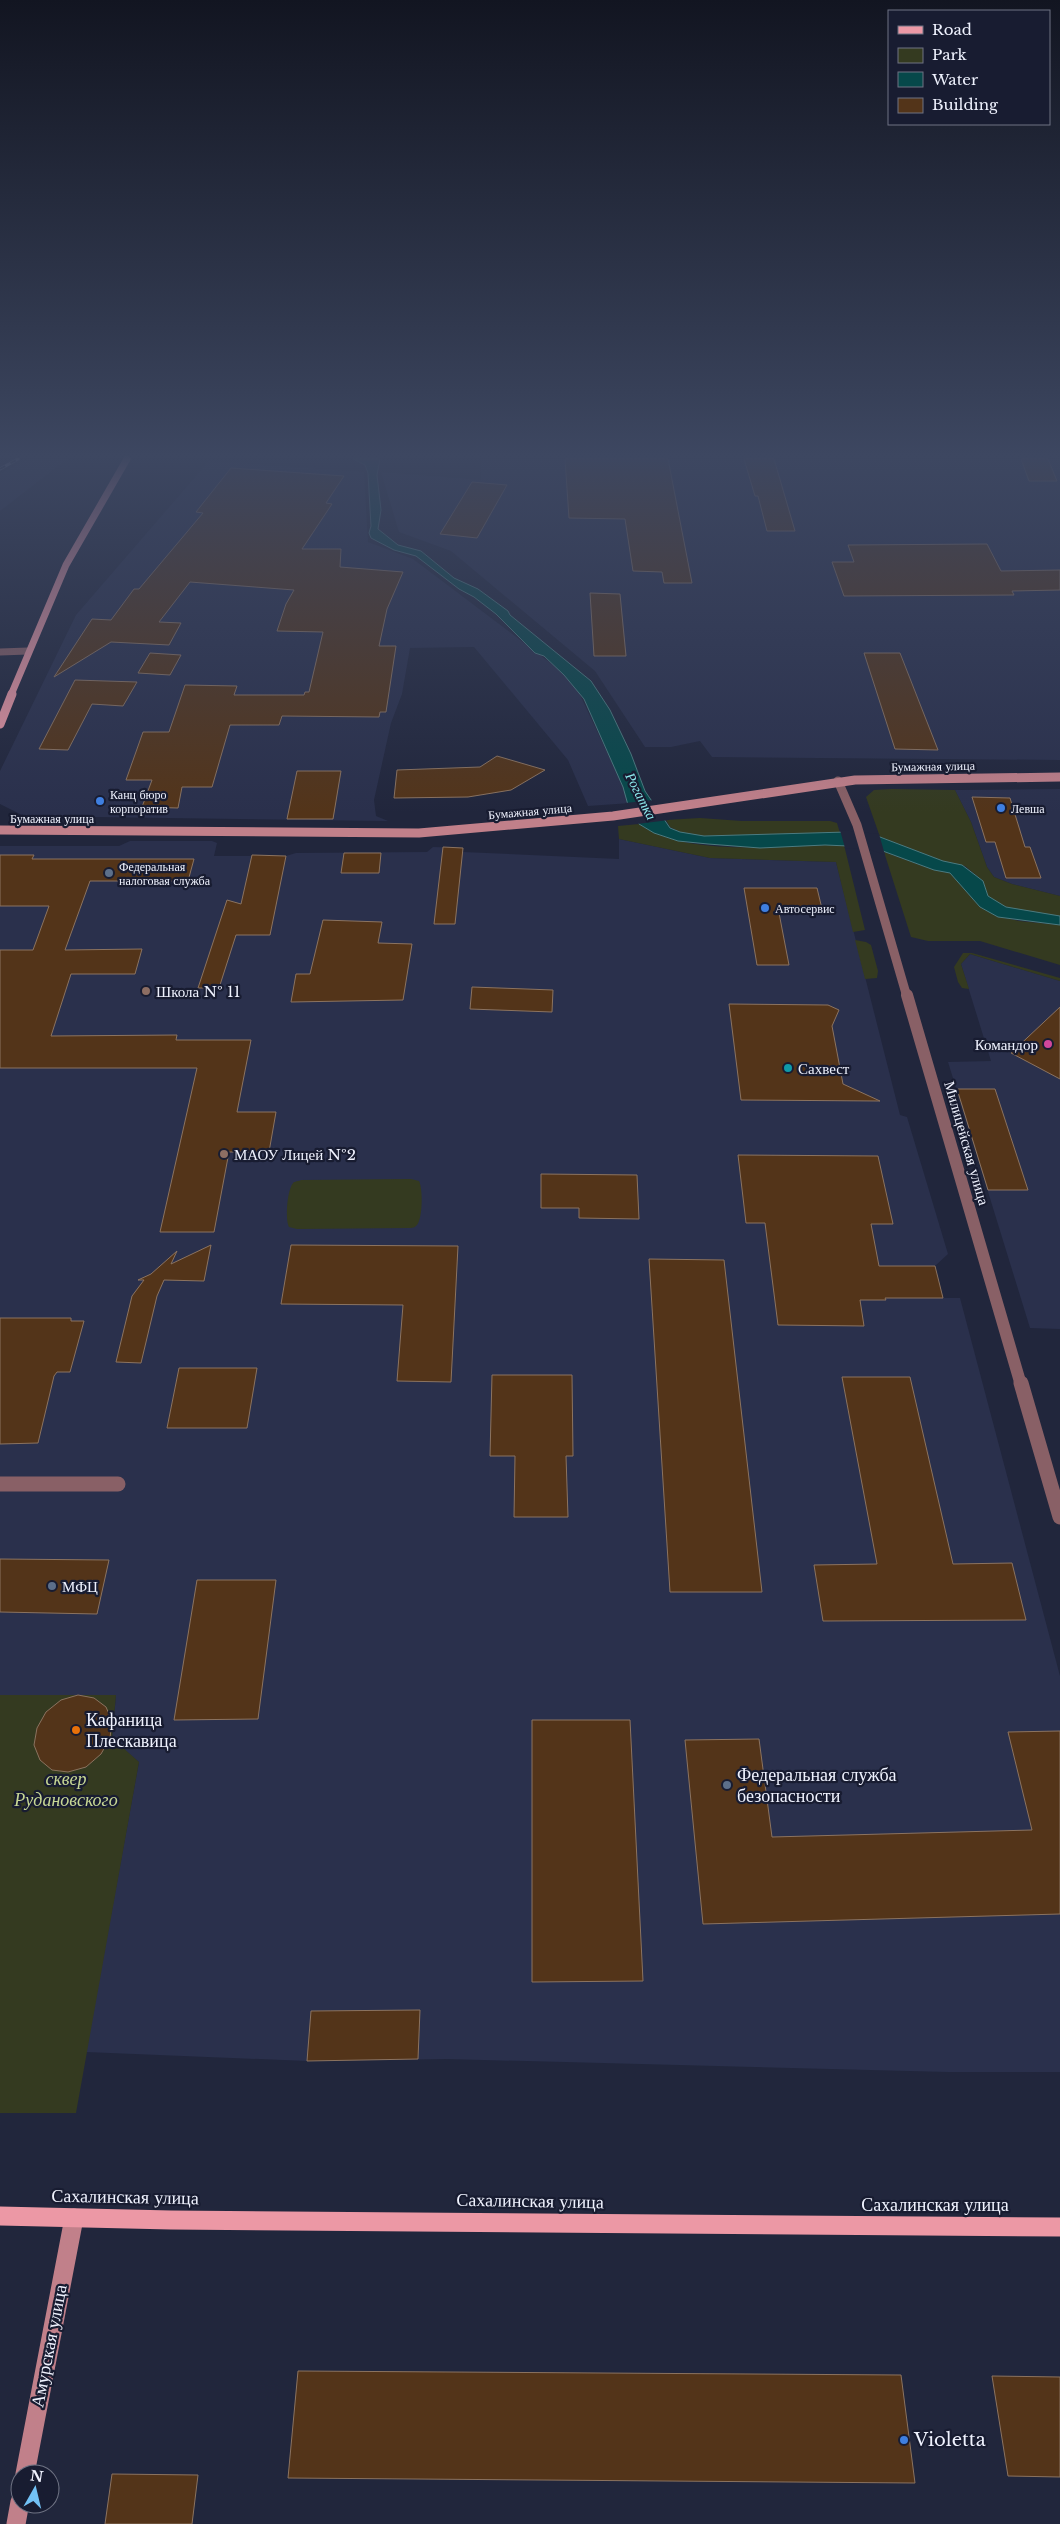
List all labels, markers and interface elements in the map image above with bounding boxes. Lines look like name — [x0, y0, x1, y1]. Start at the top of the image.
legend — [888, 10, 1050, 125]
text: Road — [932, 20, 972, 39]
text: Park — [932, 45, 968, 64]
text: Water — [931, 70, 979, 89]
text: Building — [932, 95, 999, 114]
street label: Бумажная улица — [891, 758, 976, 774]
water label: Рогатка — [621, 768, 661, 823]
place label: Канц бюро корпоратив — [110, 787, 168, 816]
marker: Канц бюро корпоратив — [94, 795, 106, 807]
street label: Бумажная улица — [488, 800, 573, 822]
place label: Левша — [1011, 801, 1045, 816]
marker: Левша — [995, 802, 1007, 814]
street label: Бумажная улица — [10, 811, 95, 826]
place label: Федеральная налоговая служба — [119, 859, 211, 888]
marker: Федеральная налоговая служба — [103, 867, 115, 879]
place label: Автосервис — [775, 901, 835, 916]
marker: Автосервис — [759, 902, 771, 914]
place label: Школа № 11 — [156, 982, 240, 1001]
marker: Школа № 11 — [140, 985, 152, 997]
place label: Командор — [975, 1035, 1038, 1054]
marker: Командор — [1042, 1038, 1054, 1050]
place label: Сахвест — [798, 1059, 850, 1078]
marker: Сахвест — [782, 1062, 794, 1074]
street label: Милицейская улица — [940, 1079, 994, 1208]
place label: МАОУ Лицей №2 — [234, 1145, 356, 1164]
marker: МАОУ Лицей №2 — [218, 1148, 230, 1160]
place label: МФЦ — [62, 1577, 98, 1596]
marker: МФЦ — [46, 1580, 58, 1592]
place label: Кафаница Плескавица — [86, 1709, 177, 1752]
marker: Кафаница Плескавица — [70, 1724, 82, 1736]
place label: Федеральная служба безопасности — [737, 1764, 897, 1807]
park label: сквер Рудановского — [13, 1768, 118, 1811]
marker: Федеральная служба безопасности — [721, 1779, 733, 1791]
street label: Сахалинская улица — [51, 2185, 199, 2209]
street label: Сахалинская улица — [456, 2189, 604, 2213]
street label: Сахалинская улица — [861, 2194, 1009, 2216]
street label: Амурская улица — [26, 2283, 72, 2409]
place label: Violetta — [913, 2429, 986, 2451]
marker: Violetta — [898, 2434, 910, 2446]
north arrow — [10, 2464, 60, 2514]
text: N — [29, 2466, 45, 2486]

